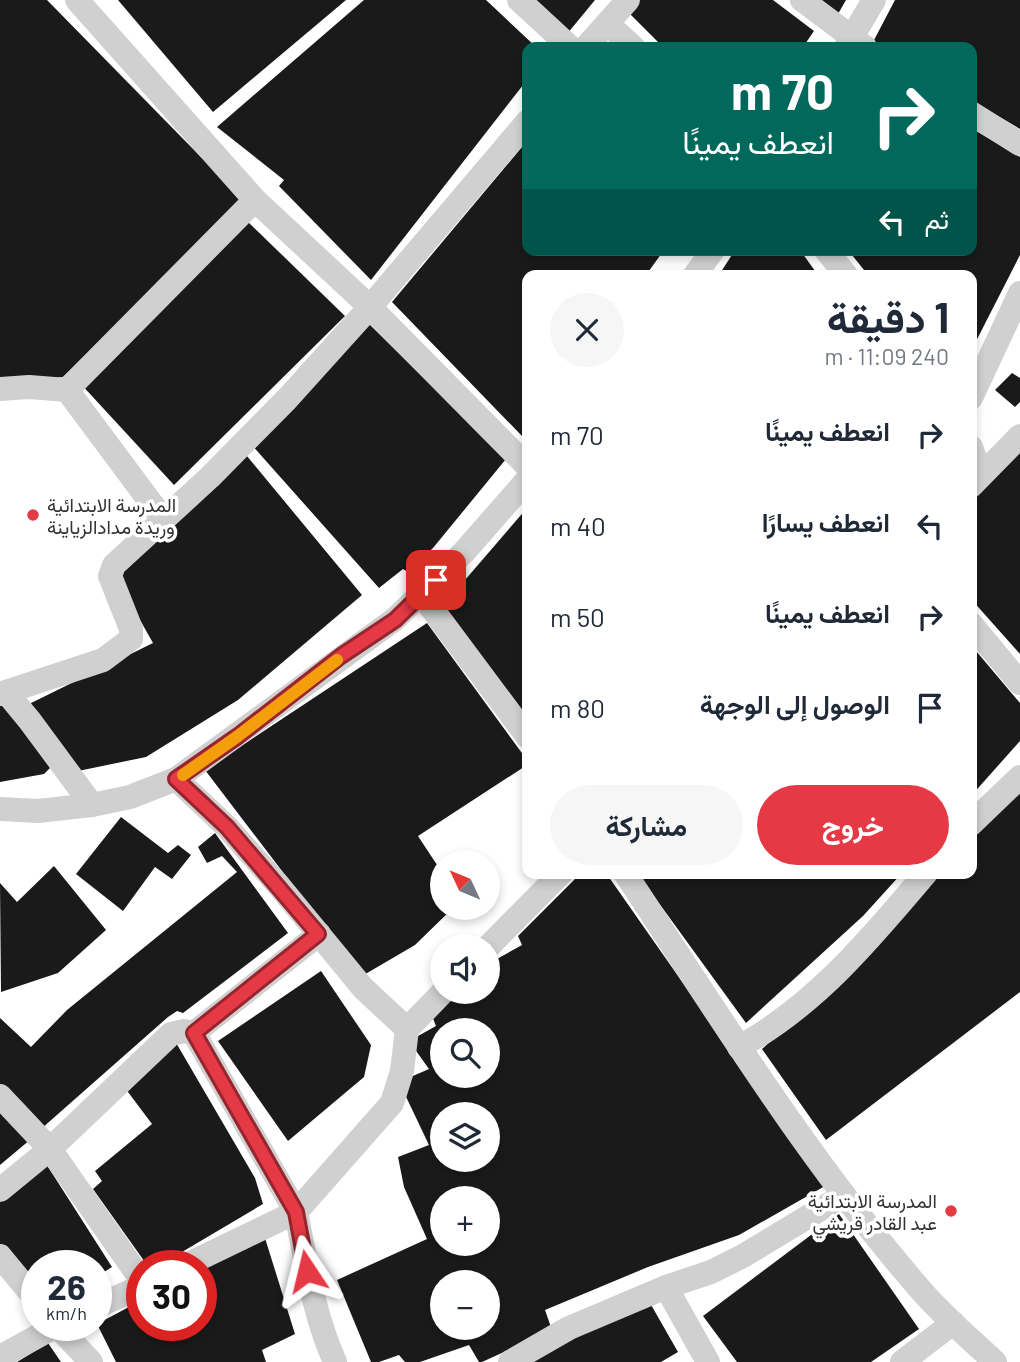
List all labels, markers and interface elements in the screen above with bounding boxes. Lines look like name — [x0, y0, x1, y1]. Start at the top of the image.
text: 70 m — [731, 61, 834, 120]
icon: right — [858, 70, 949, 161]
text: انعطف يمينًا — [682, 122, 834, 160]
icon: left — [873, 203, 911, 241]
text: ثم — [925, 203, 949, 234]
text: 1 دقيقة — [827, 291, 949, 341]
button: close — [550, 293, 624, 367]
text: 240 m · 11:09 — [824, 342, 949, 370]
text: انعطف يمينًا — [765, 415, 890, 446]
icon: right — [911, 416, 949, 454]
text: 70 m — [550, 419, 604, 450]
place label: المدرسة الابتدائية وريدة مدادالزياينة — [47, 493, 176, 539]
text: انعطف يسارًا — [762, 506, 890, 537]
marker: المدرسة الابتدائية وريدة مدادالزياينة — [25, 507, 41, 523]
icon: left — [911, 507, 949, 545]
text: 40 m — [550, 510, 606, 541]
pin — [406, 550, 466, 610]
icon: arrive — [417, 561, 455, 599]
text: انعطف يمينًا — [765, 597, 890, 628]
icon: right — [911, 598, 949, 636]
text: 50 m — [550, 601, 605, 632]
text: الوصول إلى الوجهة — [700, 688, 890, 719]
icon: arrive — [911, 689, 949, 727]
text: 80 m — [550, 692, 605, 723]
button: مشاركة — [550, 785, 743, 865]
button: خروج — [757, 785, 949, 865]
north arrow — [430, 850, 500, 920]
map controls — [430, 850, 500, 1340]
button: sound — [430, 934, 500, 1004]
button: search — [430, 1018, 500, 1088]
button: layers — [430, 1102, 500, 1172]
button: + — [430, 1186, 500, 1256]
place label: المدرسة الابتدائية عبد القادر قريشي — [808, 1189, 937, 1239]
marker: المدرسة الابتدائية عبد القادر قريشي — [943, 1203, 959, 1219]
position arrow — [270, 1234, 344, 1308]
speed limit sign: 30 — [126, 1250, 217, 1341]
text: 26 — [47, 1265, 86, 1307]
button: − — [430, 1270, 500, 1340]
text: km/h — [46, 1302, 87, 1324]

